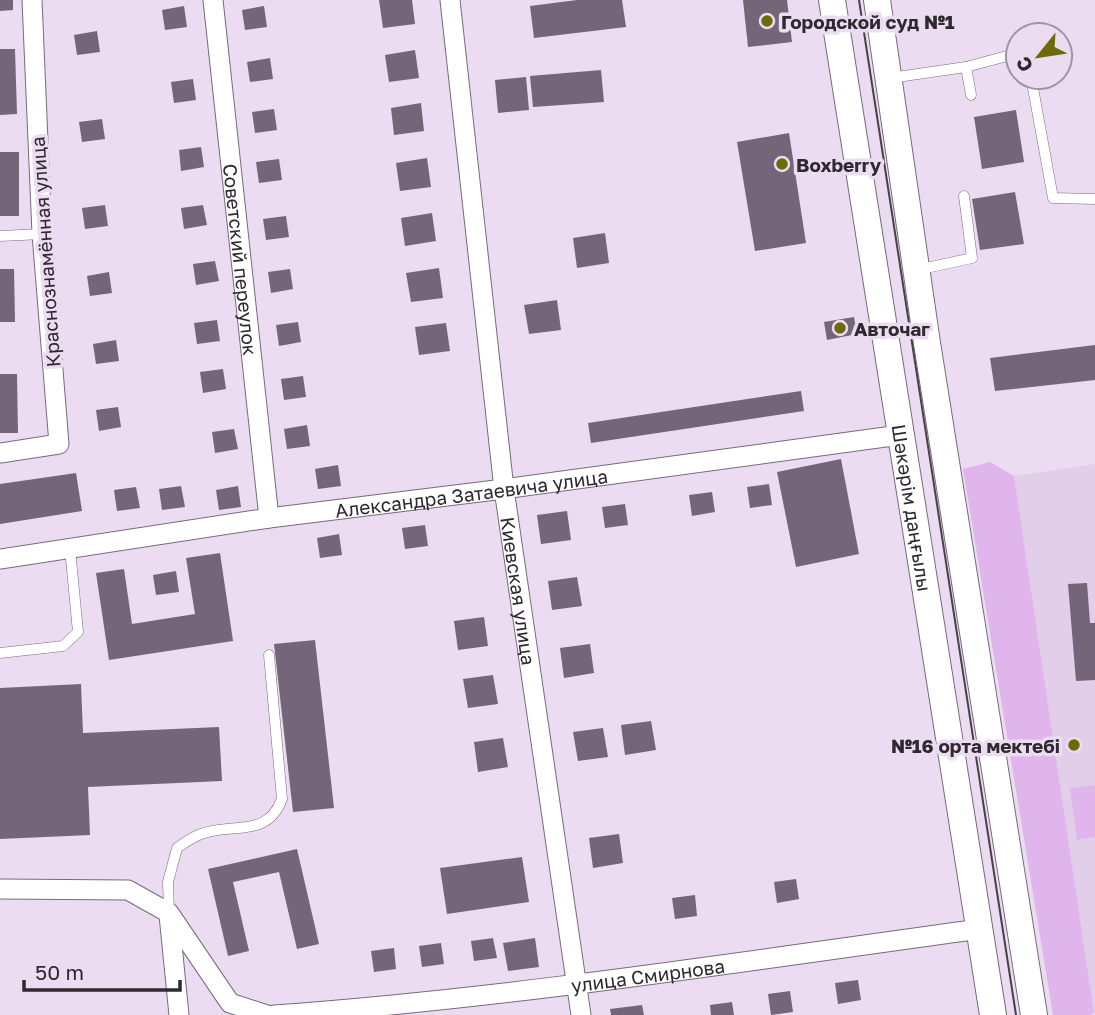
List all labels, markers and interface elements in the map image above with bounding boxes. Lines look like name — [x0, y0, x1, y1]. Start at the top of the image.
place label: Городской суд №1 — [781, 10, 955, 33]
marker: Городской суд №1 — [759, 13, 775, 29]
north arrow — [1004, 21, 1074, 91]
text: С — [1011, 53, 1037, 76]
street label: Краснознамённая улица — [25, 136, 65, 368]
place label: Boxberry — [796, 153, 882, 176]
marker: Boxberry — [774, 156, 790, 172]
street label: Советский переулок — [219, 162, 263, 357]
place label: Авточаг — [854, 317, 930, 340]
marker: Авточаг — [832, 320, 848, 336]
street label: Шәкәрім даңғылы — [888, 422, 937, 593]
street label: Александра Затаевича улица — [334, 463, 609, 521]
street label: Киевская улица — [497, 515, 541, 667]
place label: №16 орта мектебі — [891, 734, 1060, 757]
marker: №16 орта мектебі — [1066, 737, 1082, 753]
scale bar — [24, 948, 180, 992]
street label: улица Смирнова — [570, 953, 726, 996]
text: 50 m — [35, 959, 84, 985]

